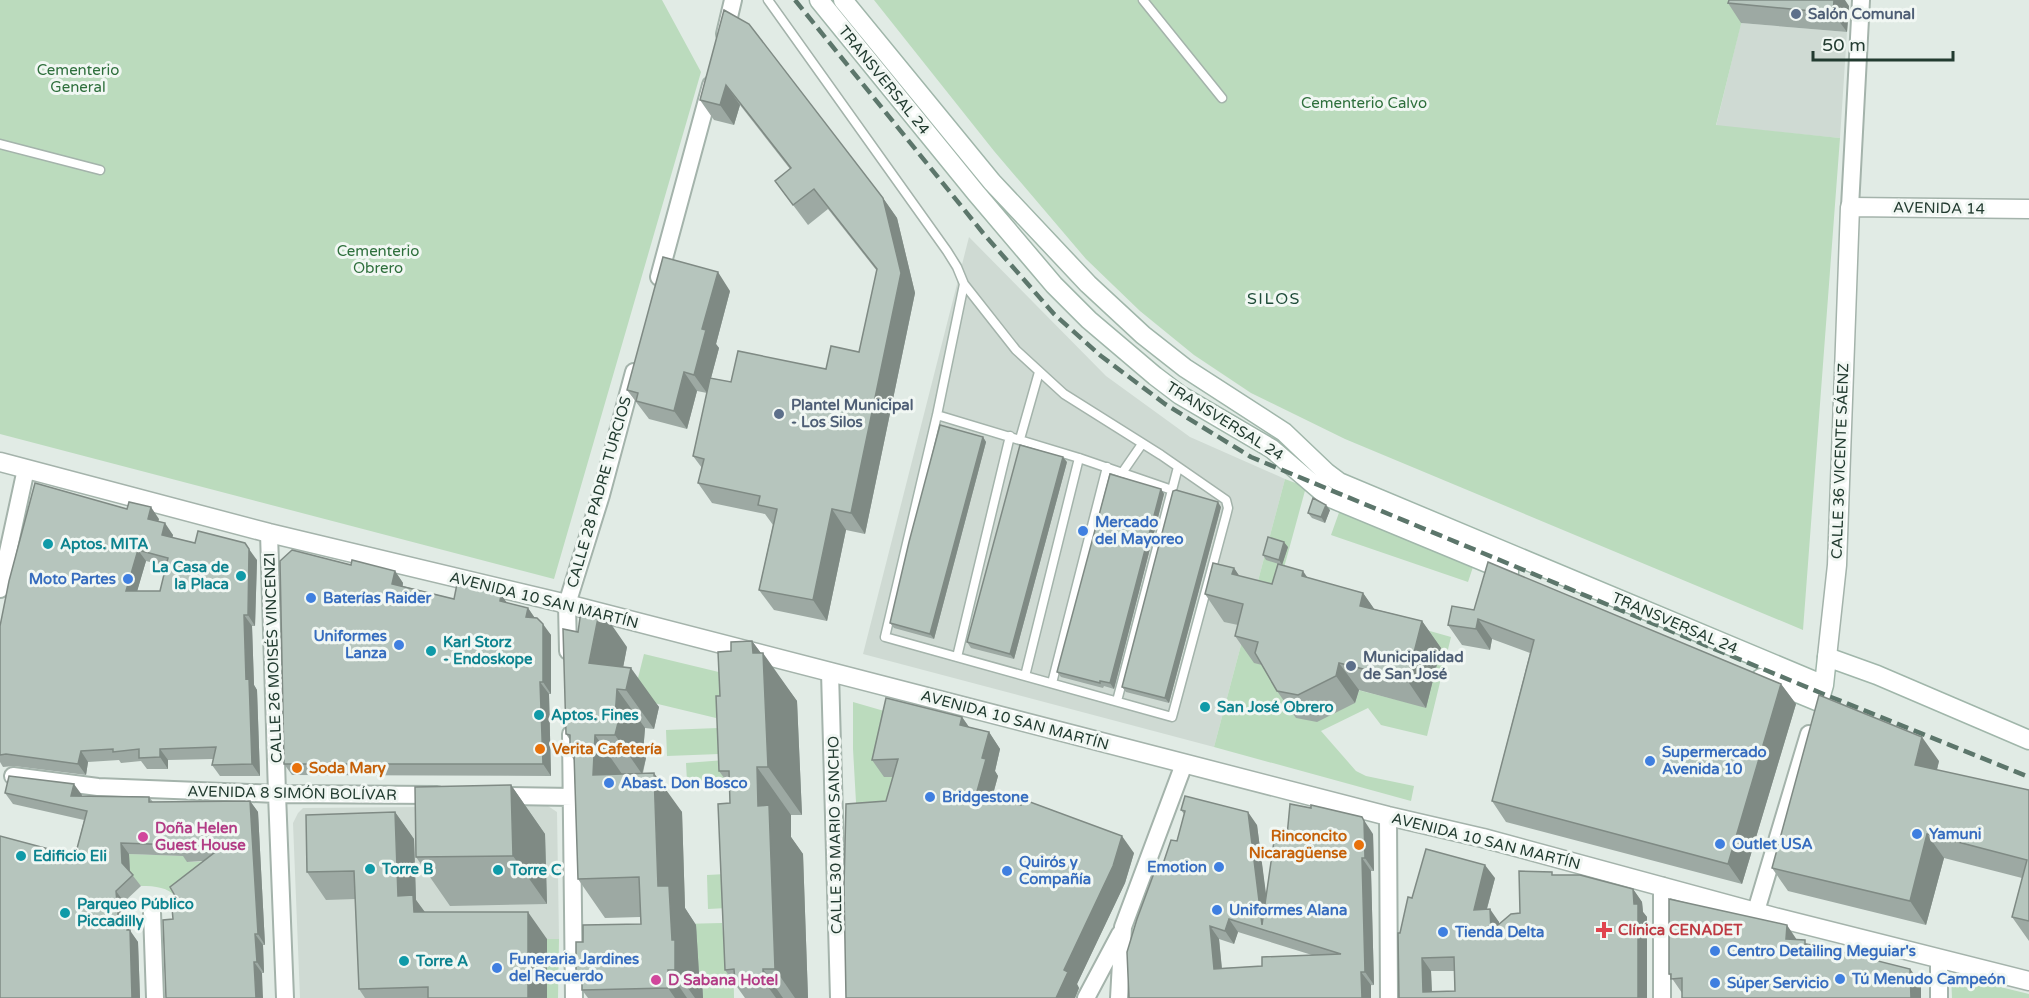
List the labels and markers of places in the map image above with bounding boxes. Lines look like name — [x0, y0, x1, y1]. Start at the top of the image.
place label: Salón Comunal — [1808, 5, 1915, 23]
marker: Salón Comunal — [1789, 7, 1803, 21]
place label: Plantel Municipal - Los Silos — [791, 396, 914, 431]
marker: Plantel Municipal - Los Silos — [772, 407, 786, 421]
place label: Mercado del Mayoreo — [1095, 513, 1184, 549]
marker: Mercado del Mayoreo — [1076, 524, 1090, 538]
place label: Aptos. MITA — [60, 535, 148, 554]
marker: Aptos. MITA — [41, 537, 55, 551]
place label: La Casa de la Placa — [152, 558, 230, 593]
marker: La Casa de la Placa — [234, 569, 248, 583]
place label: Moto Partes — [29, 570, 116, 588]
marker: Moto Partes — [121, 572, 135, 586]
place label: Baterías Raider — [323, 589, 432, 607]
marker: Baterías Raider — [304, 591, 318, 605]
place label: Uniformes Lanza — [313, 627, 387, 662]
place label: Karl Storz - Endoskope — [443, 633, 533, 669]
marker: Uniformes Lanza — [392, 638, 406, 652]
marker: Karl Storz - Endoskope — [424, 644, 438, 658]
place label: Municipalidad de San José — [1363, 648, 1464, 683]
marker: Municipalidad de San José — [1344, 659, 1358, 673]
place label: San José Obrero — [1217, 698, 1334, 716]
marker: San José Obrero — [1198, 700, 1212, 714]
place label: Aptos. Fines — [551, 706, 639, 725]
marker: Aptos. Fines — [532, 708, 546, 722]
place label: Verita Cafetería — [552, 740, 662, 758]
marker: Verita Cafetería — [533, 742, 547, 756]
place label: Supermercado Avenida 10 — [1662, 743, 1767, 778]
marker: Supermercado Avenida 10 — [1643, 754, 1657, 768]
place label: Soda Mary — [309, 759, 386, 778]
marker: Soda Mary — [290, 761, 304, 775]
place label: Abast. Don Bosco — [621, 774, 748, 792]
marker: Abast. Don Bosco — [602, 776, 616, 790]
place label: Bridgestone — [942, 788, 1029, 807]
marker: Bridgestone — [923, 790, 937, 804]
place label: Doña Helen Guest House — [155, 819, 246, 854]
place label: Yamuni — [1929, 825, 1982, 843]
place label: Rinconcito Nicaragüense — [1249, 827, 1347, 863]
marker: Yamuni — [1910, 827, 1924, 841]
marker: Doña Helen Guest House — [136, 830, 150, 844]
place label: Outlet USA — [1732, 835, 1813, 853]
marker: Outlet USA — [1713, 837, 1727, 851]
marker: Rinconcito Nicaragüense — [1352, 838, 1366, 852]
place label: Edificio Eli — [33, 847, 107, 865]
marker: Edificio Eli — [14, 849, 28, 863]
place label: Quirós y Compañía — [1019, 853, 1091, 889]
place label: Emotion — [1147, 858, 1207, 876]
place label: Torre B — [381, 860, 433, 878]
marker: Emotion — [1212, 860, 1226, 874]
place label: Torre C — [509, 861, 562, 879]
marker: Torre B — [363, 862, 377, 876]
marker: Torre C — [491, 863, 505, 877]
marker: Quirós y Compañía — [1000, 864, 1014, 878]
place label: Parqueo Público Piccadilly — [77, 895, 194, 931]
place label: Uniformes Alana — [1229, 901, 1347, 919]
marker: Uniformes Alana — [1210, 903, 1224, 917]
marker: Parqueo Público Piccadilly — [58, 906, 72, 920]
marker: Clínica CENADET — [1595, 921, 1613, 939]
place label: Clínica CENADET — [1618, 921, 1743, 939]
place label: Tienda Delta — [1454, 923, 1545, 941]
marker: Tienda Delta — [1436, 925, 1450, 939]
place label: Centro Detailing Meguiar's — [1727, 942, 1916, 961]
marker: Centro Detailing Meguiar's — [1708, 944, 1722, 958]
place label: Funeraria Jardines del Recuerdo — [509, 950, 639, 985]
place label: Torre A — [415, 952, 468, 970]
marker: Torre A — [397, 954, 411, 968]
marker: Funeraria Jardines del Recuerdo — [490, 961, 504, 975]
place label: Tú Menudo Campeón — [1851, 970, 2006, 989]
place label: D Sabana Hotel — [668, 971, 778, 989]
marker: Tú Menudo Campeón — [1833, 972, 1847, 986]
marker: D Sabana Hotel — [649, 973, 663, 987]
place label: Súper Servicio — [1727, 974, 1829, 993]
marker: Súper Servicio — [1708, 976, 1722, 990]

